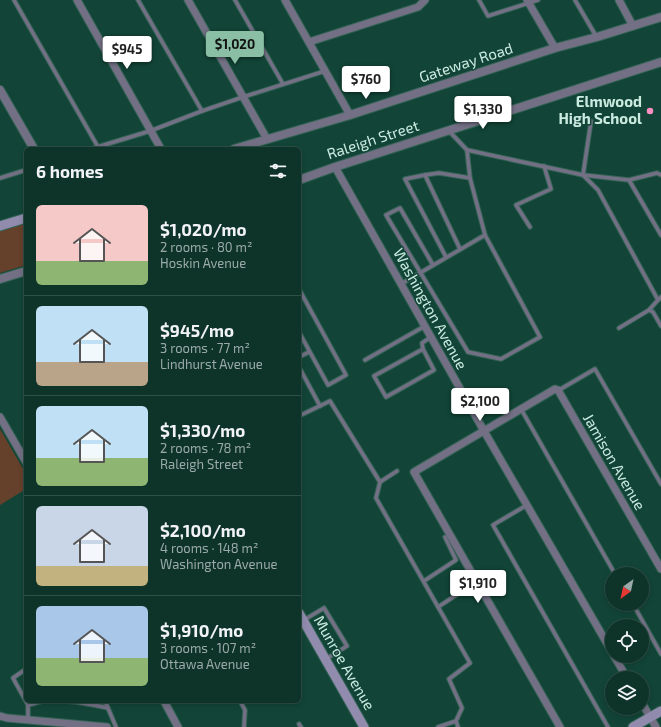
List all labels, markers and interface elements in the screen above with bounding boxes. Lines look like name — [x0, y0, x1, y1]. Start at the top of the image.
pin: $1,020 — [202, 31, 268, 65]
pin: $945 — [103, 36, 151, 70]
text: $1,020 — [215, 36, 255, 52]
street label: Gateway Road — [417, 38, 515, 86]
text: $945 — [112, 41, 142, 57]
pin: $760 — [342, 66, 390, 100]
text: $760 — [351, 71, 381, 87]
place label: Elmwood High School — [558, 92, 642, 127]
pin: $1,330 — [450, 96, 516, 130]
text: $1,330 — [463, 101, 503, 117]
marker: Elmwood High School — [645, 106, 655, 116]
street label: Raleigh Street — [324, 116, 421, 162]
icon: filters — [267, 160, 289, 182]
text: 6 homes — [36, 161, 104, 181]
text: $1,020/mo — [160, 219, 247, 239]
icon: home — [68, 221, 116, 269]
text: 2 rooms · 80 m² — [160, 239, 252, 255]
street label: Washington Avenue — [390, 245, 472, 372]
text: Hoskin Avenue — [160, 255, 246, 271]
text: $945/mo — [160, 320, 234, 340]
icon: home — [68, 322, 116, 370]
text: 3 rooms · 77 m² — [160, 340, 250, 356]
text: Lindhurst Avenue — [160, 356, 263, 372]
pin: $2,100 — [447, 388, 513, 422]
text: $2,100 — [460, 393, 500, 409]
street label: Jamison Avenue — [580, 410, 650, 513]
text: $1,330/mo — [160, 420, 245, 440]
icon: home — [68, 422, 116, 470]
text: 2 rooms · 78 m² — [160, 440, 251, 456]
text: Raleigh Street — [160, 456, 243, 472]
text: $2,100/mo — [160, 520, 246, 540]
icon: home — [68, 522, 116, 570]
text: 4 rooms · 148 m² — [160, 540, 258, 556]
text: Washington Avenue — [160, 556, 278, 572]
north arrow — [605, 567, 649, 611]
map controls — [605, 567, 649, 715]
pin: $1,910 — [445, 570, 511, 604]
text: $1,910 — [459, 575, 497, 591]
street label: Munroe Avenue — [311, 612, 379, 713]
button: locate — [605, 619, 649, 663]
text: $1,910/mo — [160, 620, 243, 640]
icon: home — [68, 622, 116, 670]
text: 3 rooms · 107 m² — [160, 640, 256, 656]
text: Ottawa Avenue — [160, 656, 250, 672]
button: layers — [605, 671, 649, 715]

